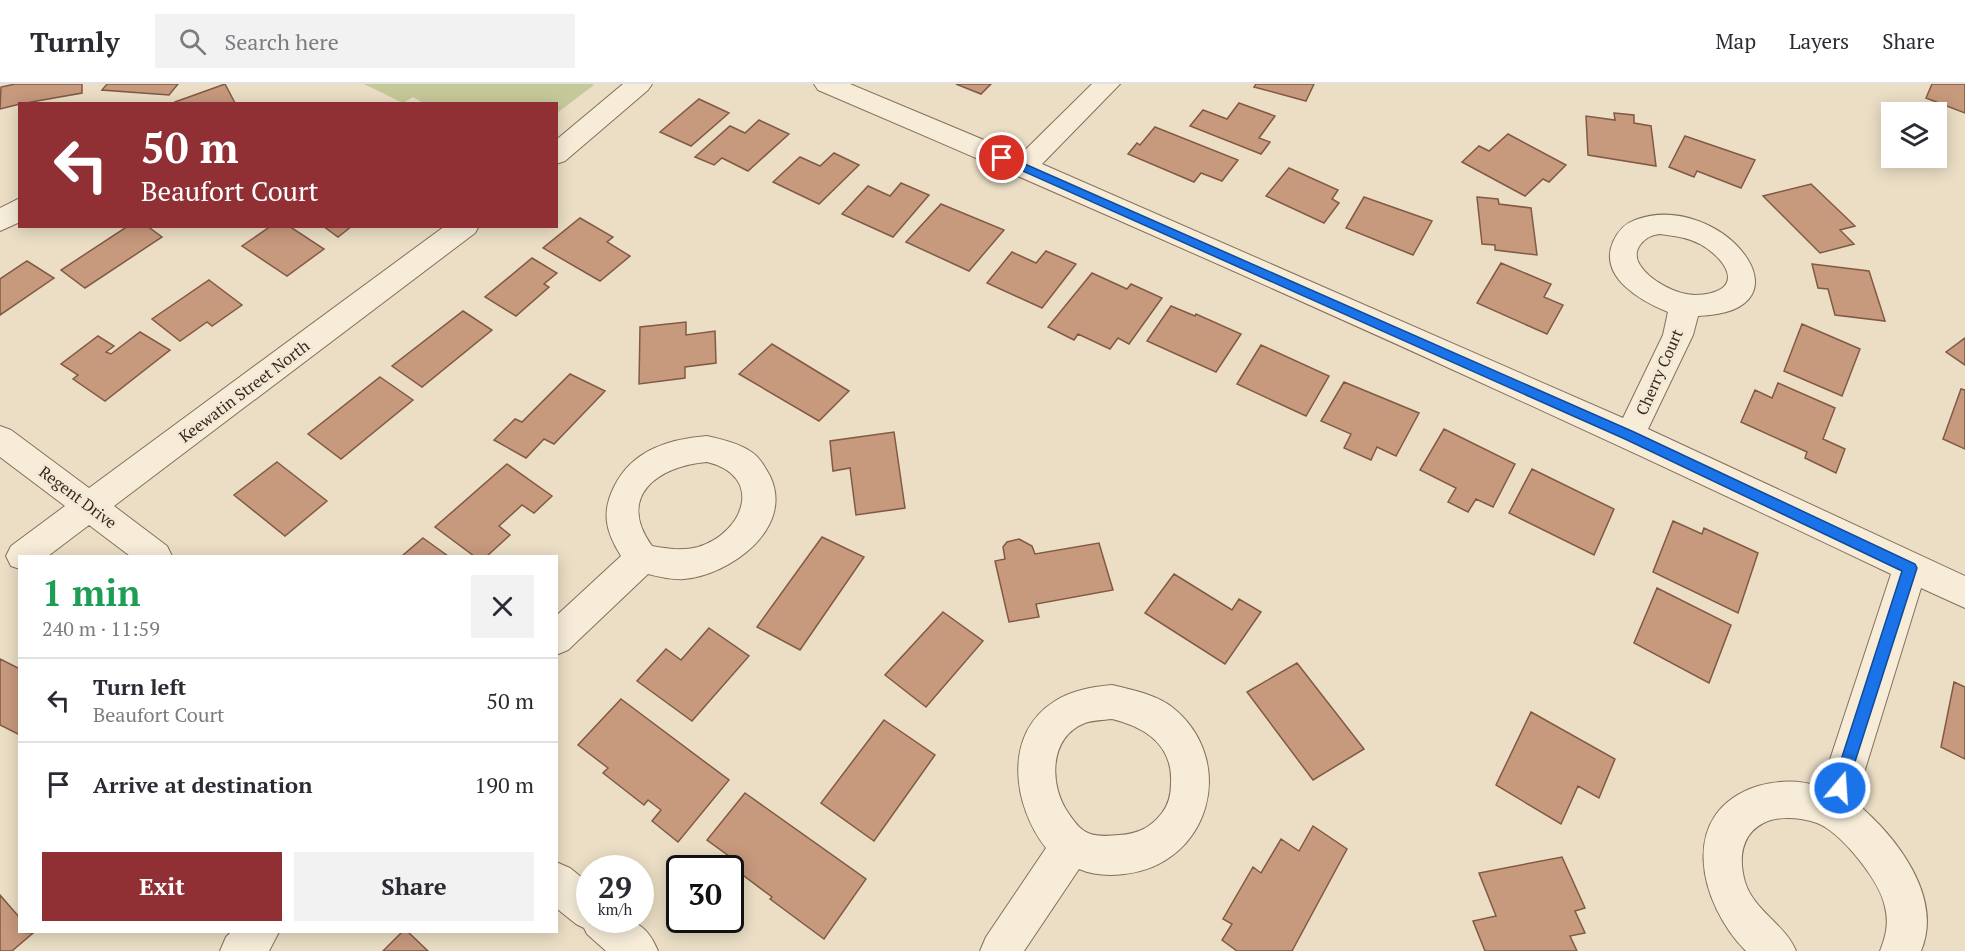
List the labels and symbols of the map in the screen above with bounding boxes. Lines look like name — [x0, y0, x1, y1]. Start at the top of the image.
pin — [976, 132, 1027, 183]
street label: Cherry Court — [1630, 325, 1688, 419]
street label: Keewatin Street North — [174, 334, 314, 447]
street label: Regent Drive — [35, 461, 121, 533]
position arrow — [1808, 756, 1872, 820]
speed limit sign: 30 — [666, 855, 744, 933]

